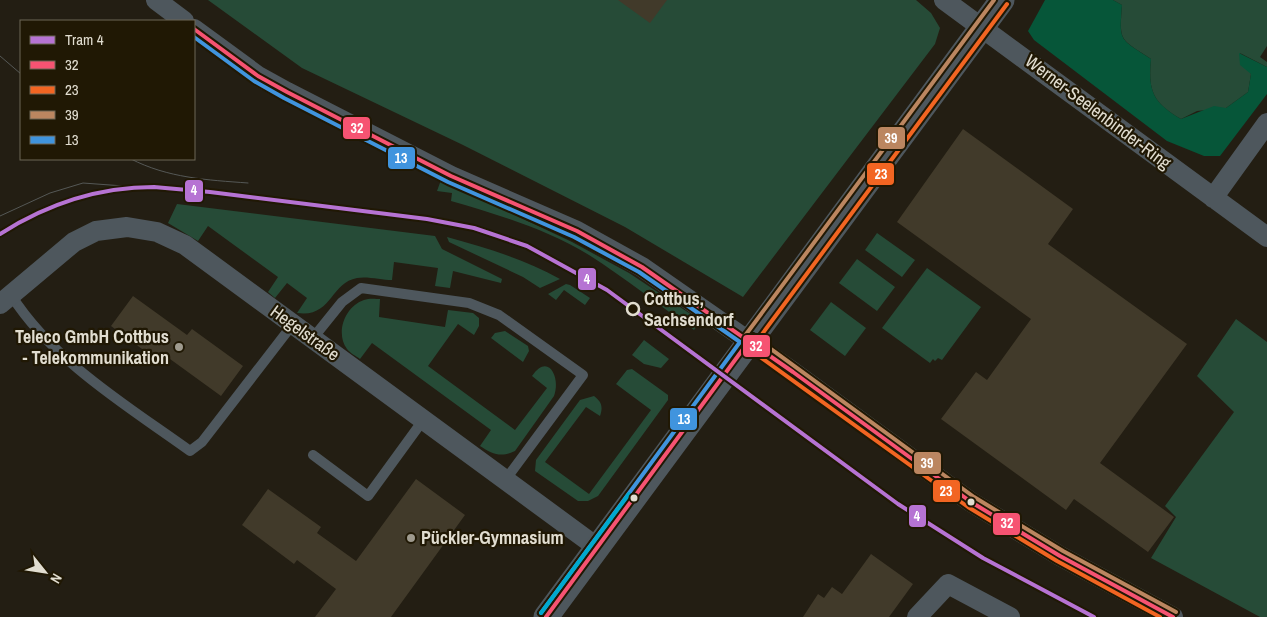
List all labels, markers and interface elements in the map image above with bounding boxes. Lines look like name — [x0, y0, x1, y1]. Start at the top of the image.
legend — [20, 20, 195, 160]
text: Tram 4 — [65, 29, 104, 50]
street label: Werner-Seelenbinder-Ring — [1020, 48, 1177, 175]
text: 32 — [65, 54, 79, 75]
text: 23 — [65, 79, 79, 100]
text: 39 — [65, 104, 79, 125]
line badge: 32 — [342, 116, 371, 140]
text: 32 — [351, 119, 363, 137]
line badge: 39 — [877, 126, 906, 150]
text: 13 — [65, 129, 79, 150]
text: 39 — [885, 129, 897, 147]
line badge: 13 — [387, 146, 416, 170]
text: 13 — [395, 149, 407, 167]
line badge: 23 — [866, 162, 895, 186]
text: 23 — [875, 165, 887, 183]
line badge: 4 — [184, 179, 204, 203]
text: 4 — [191, 181, 198, 199]
line badge: 4 — [577, 267, 597, 291]
text: 4 — [584, 270, 591, 288]
place label: Cottbus, Sachsendorf — [644, 286, 733, 332]
street label: Hegelstraße — [265, 299, 345, 366]
marker: Cottbus, Sachsendorf — [626, 302, 640, 316]
place label: Teleco GmbH Cottbus - Telekommunikation — [15, 324, 169, 370]
line badge: 32 — [742, 334, 771, 358]
text: 32 — [750, 337, 762, 355]
marker: Teleco GmbH Cottbus - Telekommunikation — [173, 341, 185, 353]
line badge: 13 — [669, 407, 698, 431]
text: 13 — [678, 410, 690, 428]
line badge: 39 — [913, 451, 942, 475]
text: 39 — [921, 454, 933, 472]
line badge: 23 — [932, 479, 961, 503]
text: 23 — [940, 482, 952, 500]
unlabelled marker — [629, 493, 639, 503]
unlabelled marker — [966, 497, 976, 507]
line badge: 4 — [908, 504, 927, 528]
text: 4 — [914, 507, 921, 525]
line badge: 32 — [992, 512, 1021, 536]
text: 32 — [1001, 514, 1013, 532]
place label: Pückler-Gymnasium — [421, 525, 564, 550]
marker: Pückler-Gymnasium — [405, 532, 417, 544]
north arrow — [20, 547, 70, 597]
text: N — [46, 570, 66, 587]

